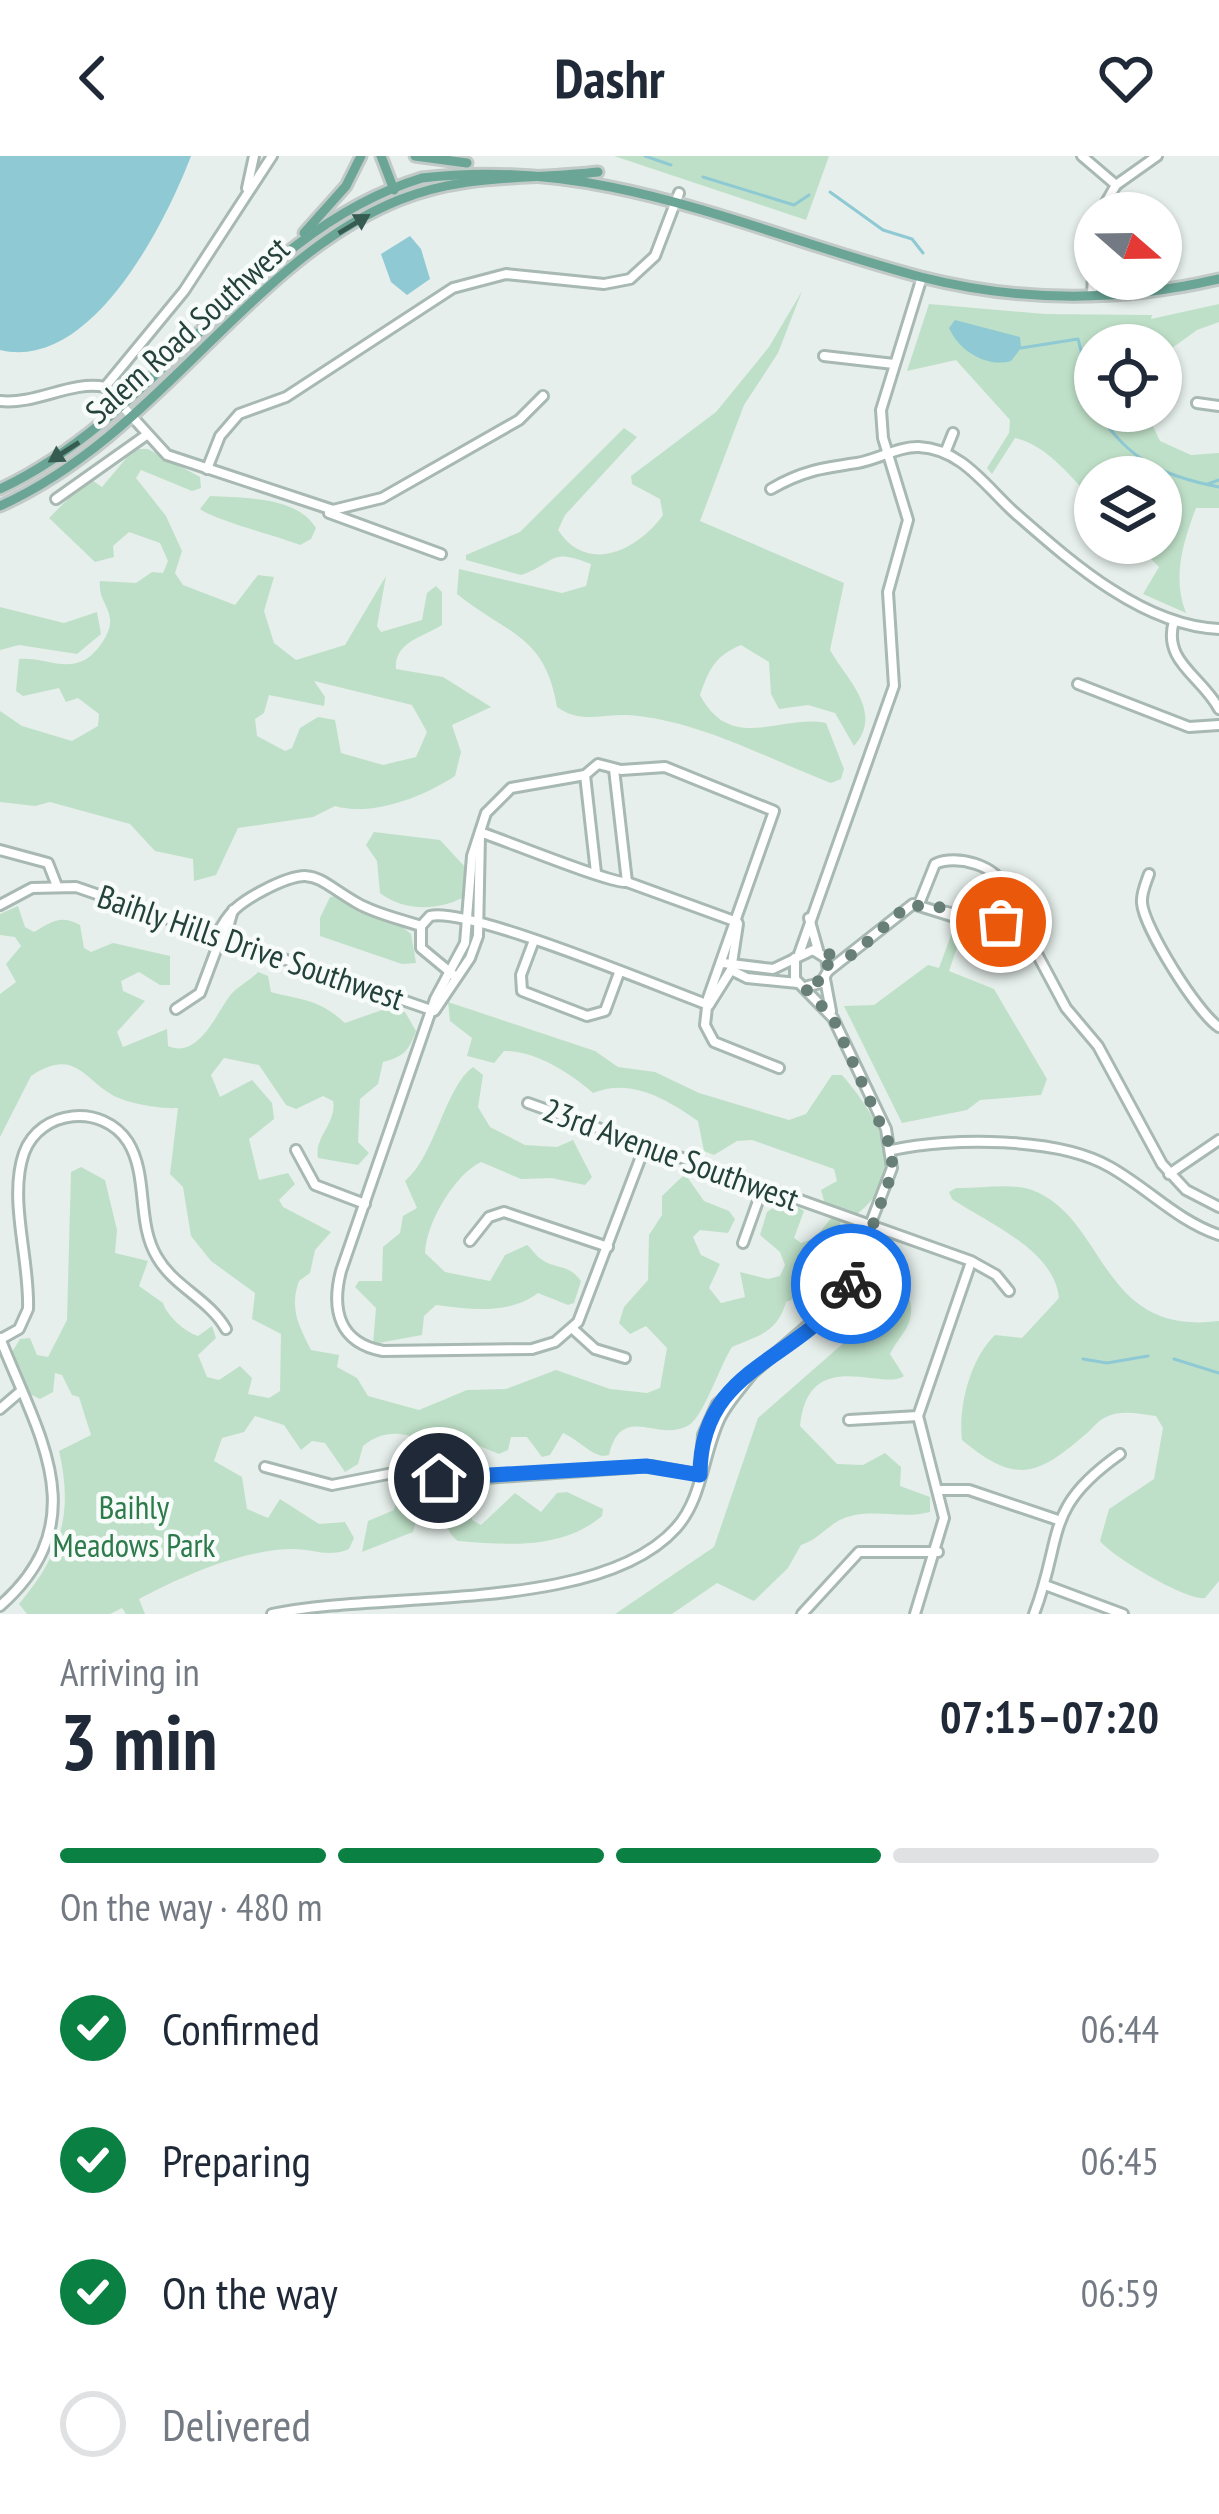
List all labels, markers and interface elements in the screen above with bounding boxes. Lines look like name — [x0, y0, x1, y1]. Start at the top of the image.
text: Dashr — [554, 43, 665, 113]
icon: back — [60, 45, 126, 111]
icon: heart — [1093, 45, 1159, 111]
north arrow — [1074, 192, 1182, 300]
map controls — [1074, 192, 1182, 564]
one-way arrow — [337, 214, 371, 235]
street label: Salem Road Southwest — [76, 227, 298, 433]
button: locate — [1074, 324, 1182, 432]
one-way arrow — [48, 441, 81, 463]
button: layers — [1074, 456, 1182, 564]
pin — [950, 871, 1052, 973]
street label: Baihly Hills Drive Southwest — [92, 874, 410, 1019]
icon: bag — [968, 889, 1034, 955]
street label: 23rd Avenue Southwest — [537, 1087, 805, 1220]
courier — [791, 1224, 911, 1344]
icon: bike — [818, 1251, 884, 1317]
pin — [388, 1427, 490, 1529]
icon: home — [406, 1445, 472, 1511]
park label: Baihly Meadows Park — [53, 1485, 216, 1566]
text: Arriving in — [60, 1646, 200, 1697]
text: 07:15–07:20 — [940, 1687, 1159, 1745]
text: 3 min — [60, 1691, 218, 1792]
text: On the way · 480 m — [60, 1881, 322, 1932]
icon: check — [60, 1995, 126, 2061]
text: Confirmed — [162, 1999, 320, 2057]
text: 06:44 — [1081, 2003, 1159, 2054]
icon: check — [60, 2127, 126, 2193]
text: Preparing — [162, 2131, 311, 2189]
text: 06:45 — [1081, 2135, 1159, 2186]
icon: check — [60, 2259, 126, 2325]
text: On the way — [162, 2263, 338, 2321]
text: 06:59 — [1081, 2267, 1159, 2318]
text: Delivered — [162, 2395, 311, 2453]

